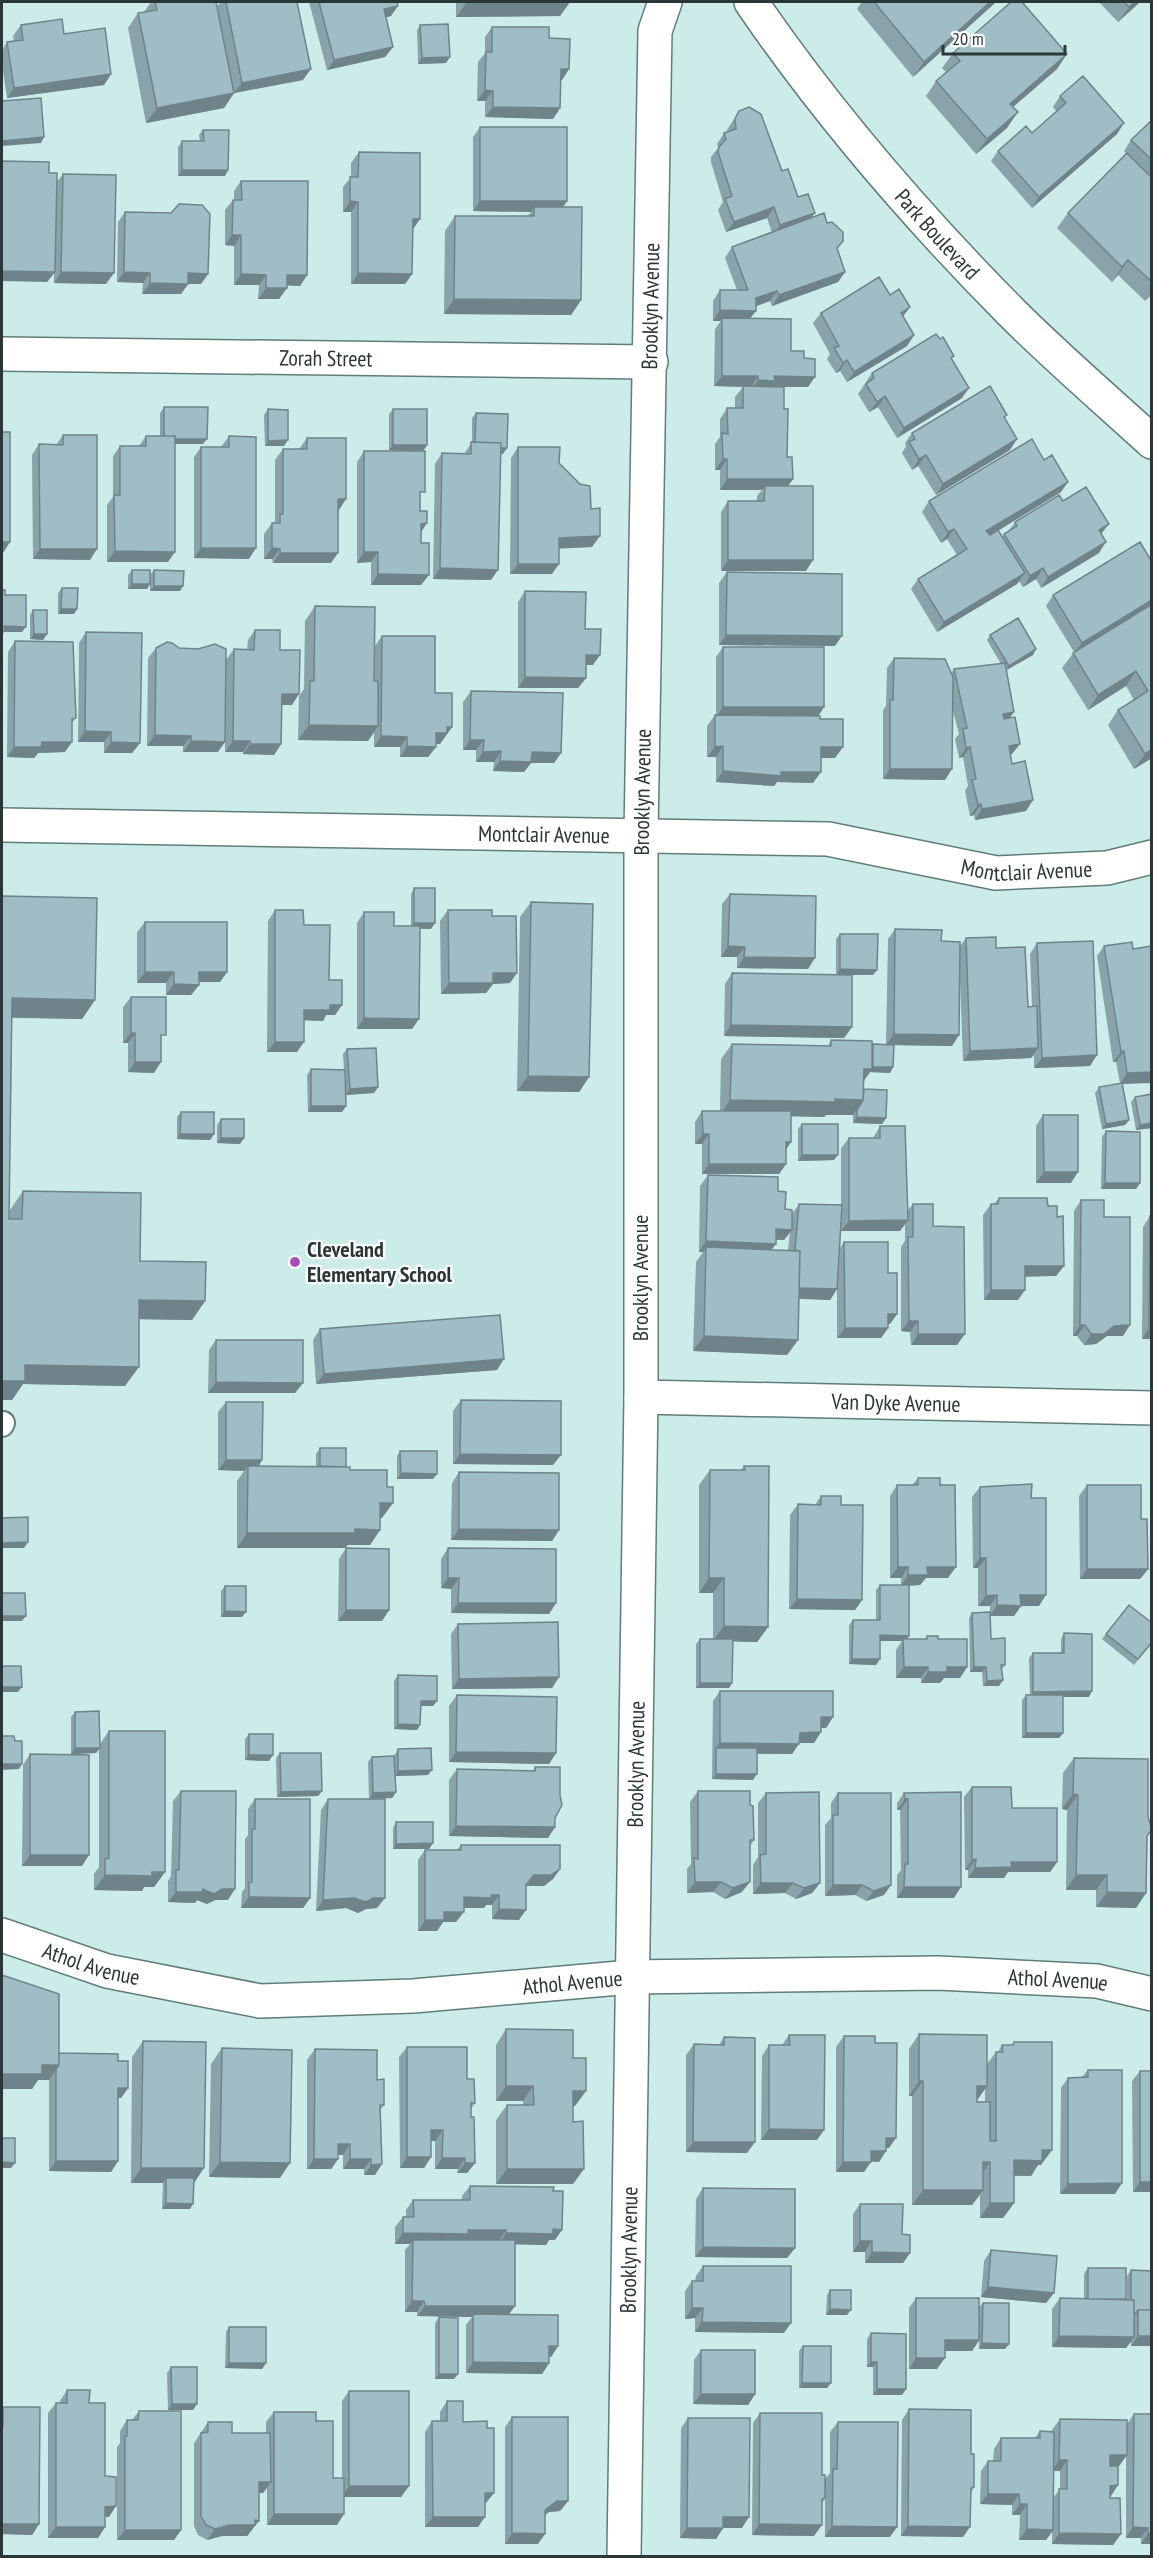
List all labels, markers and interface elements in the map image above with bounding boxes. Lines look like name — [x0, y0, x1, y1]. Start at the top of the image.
scale bar — [943, 18, 1064, 56]
text: 20 m — [952, 27, 984, 50]
street label: Park Boulevard — [889, 183, 986, 285]
street label: Brooklyn Avenue — [635, 243, 665, 370]
street label: Zorah Street — [279, 343, 373, 373]
street label: Brooklyn Avenue — [627, 728, 657, 856]
street label: Montclair Avenue — [478, 819, 610, 849]
street label: Montclair Avenue — [959, 852, 1093, 887]
street label: Brooklyn Avenue — [626, 1215, 654, 1341]
place label: Cleveland Elementary School — [307, 1235, 453, 1288]
marker: Cleveland Elementary School — [288, 1255, 302, 1269]
street label: Van Dyke Avenue — [830, 1387, 961, 1418]
street label: Brooklyn Avenue — [621, 1700, 651, 1828]
street label: Athol Avenue — [39, 1936, 142, 1991]
street label: Athol Avenue — [1007, 1963, 1111, 1997]
street label: Athol Avenue — [521, 1964, 624, 2000]
street label: Brooklyn Avenue — [614, 2186, 643, 2314]

